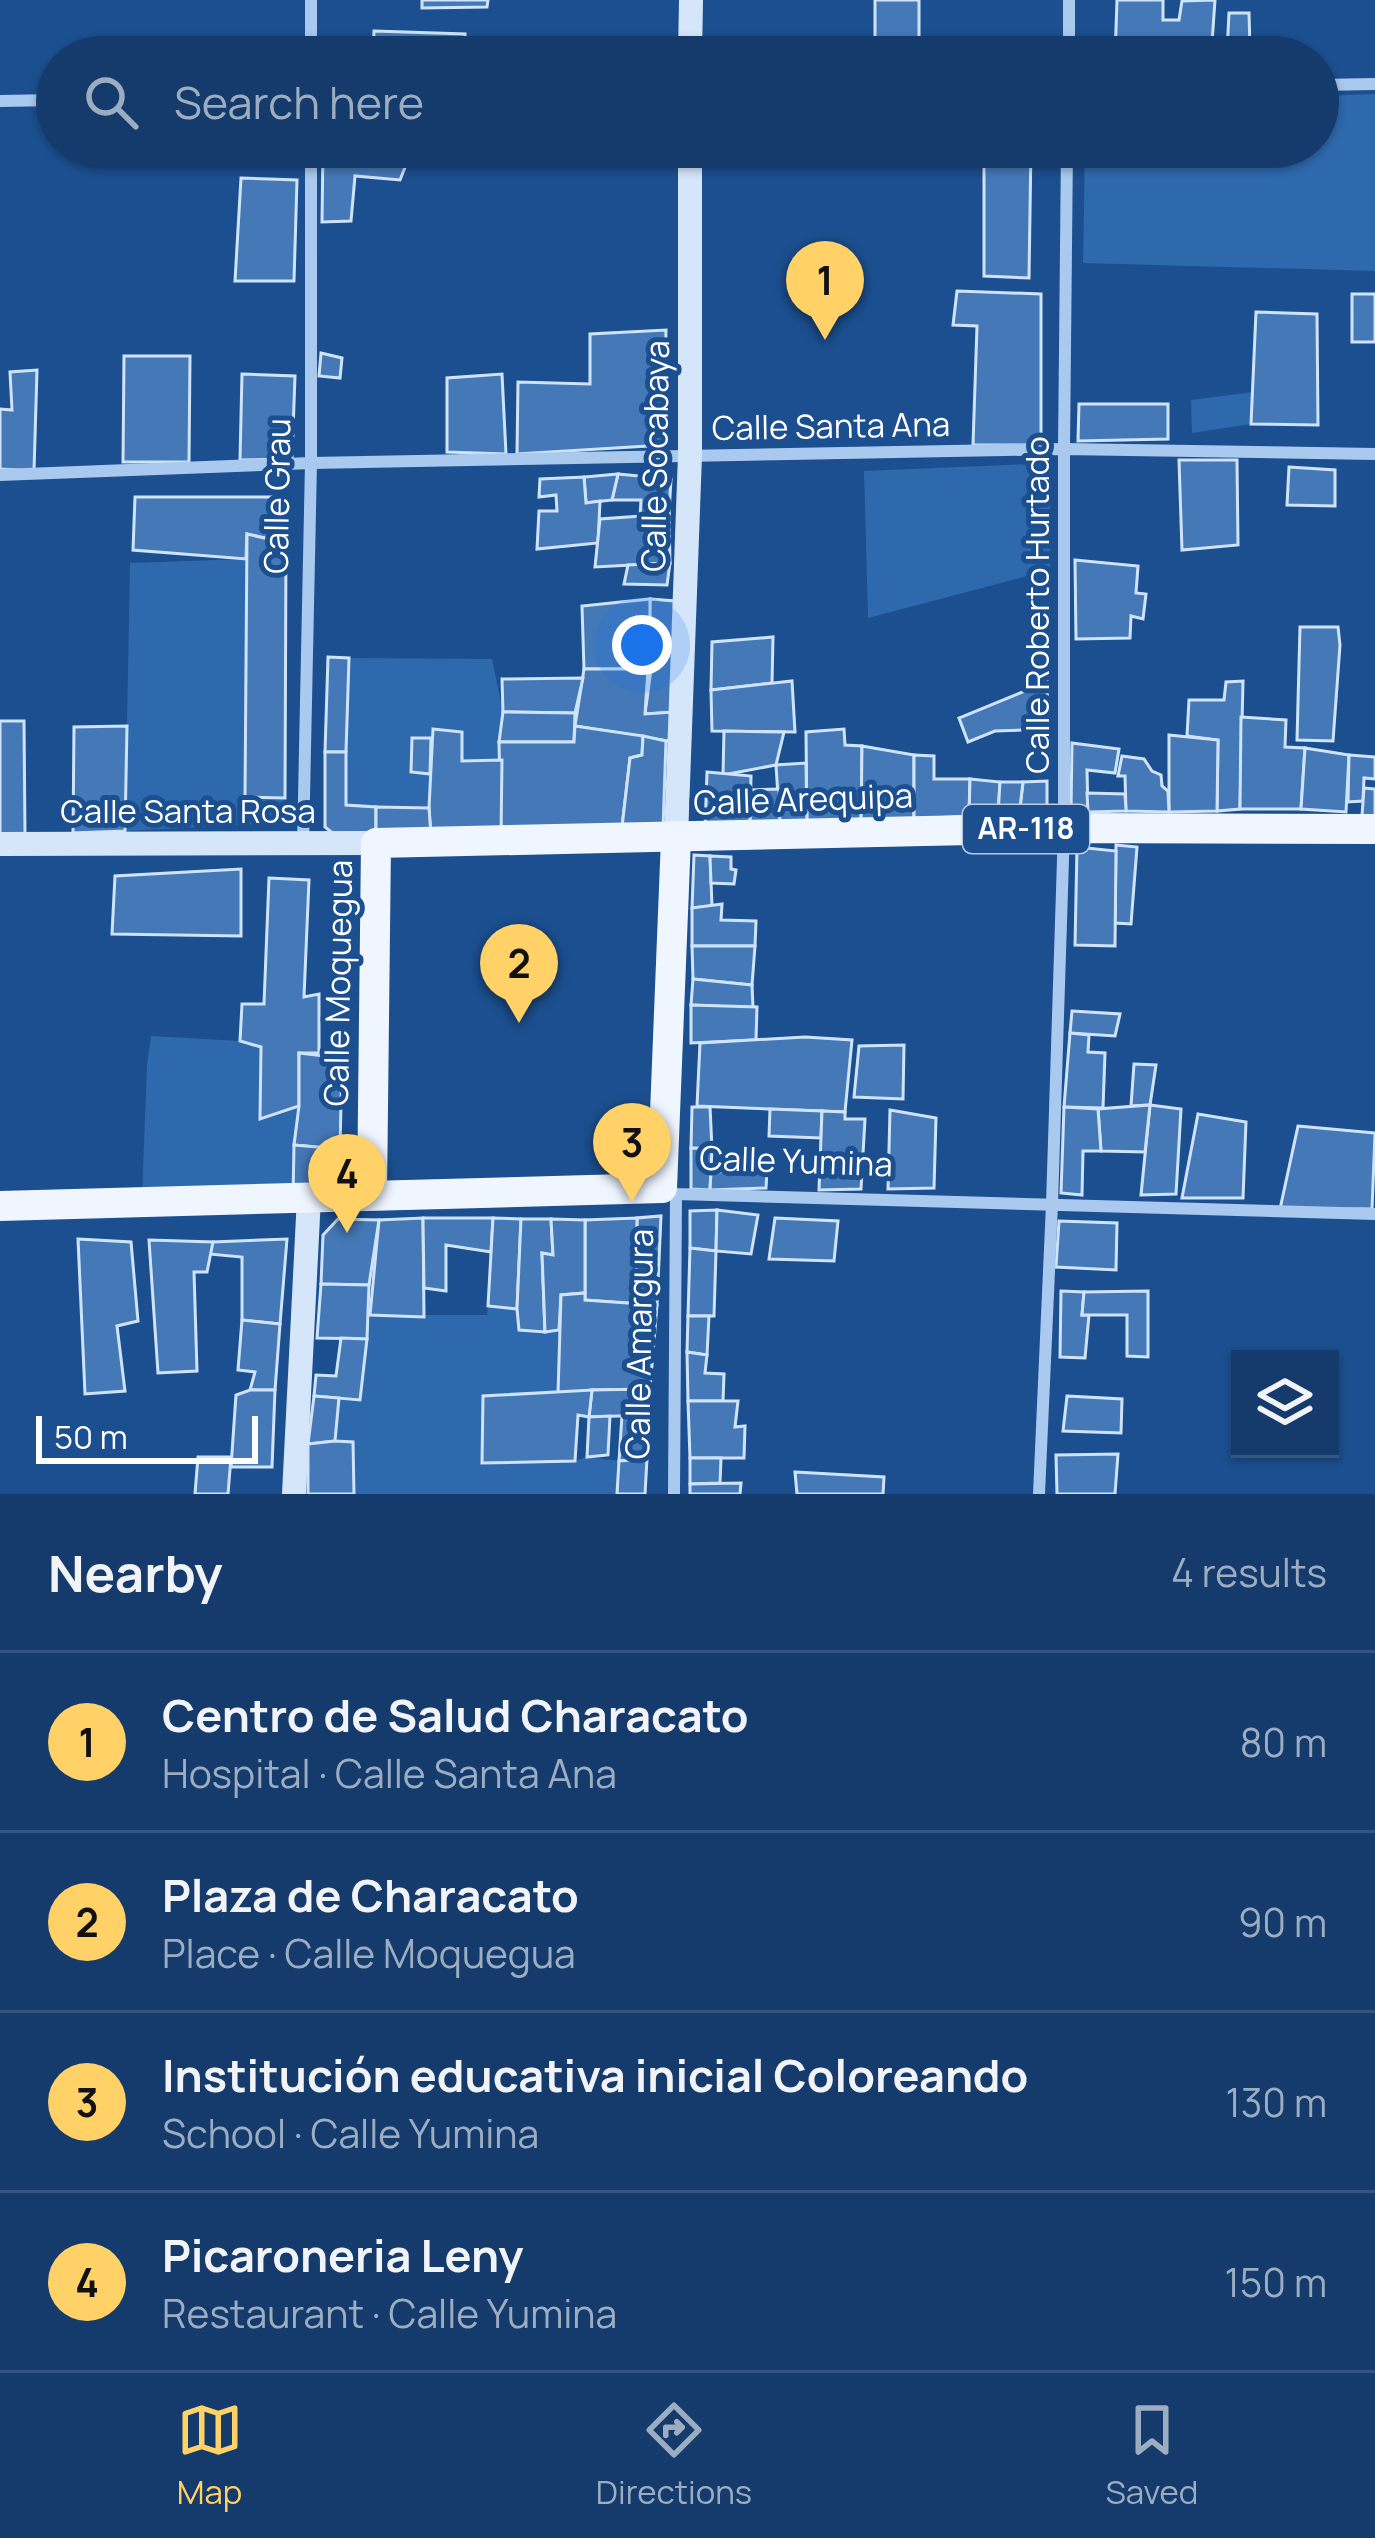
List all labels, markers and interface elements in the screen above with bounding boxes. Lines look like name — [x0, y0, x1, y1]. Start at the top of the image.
search box — [36, 36, 1339, 168]
icon: search — [78, 69, 144, 135]
text: Search here — [174, 71, 424, 133]
pin: 1 — [786, 241, 864, 340]
street label: Calle Socabaya — [630, 340, 679, 572]
street label: Calle Santa Ana — [711, 401, 951, 450]
street label: Calle Grau — [253, 418, 300, 574]
street label: Calle Roberto Hurtado — [1014, 436, 1059, 774]
your location — [612, 615, 672, 675]
street label: Calle Arequipa — [692, 772, 914, 825]
street label: Calle Santa Rosa — [60, 788, 316, 833]
road number: AR-118 — [963, 805, 1089, 853]
street label: Calle Moquegua — [313, 859, 362, 1107]
pin: 2 — [480, 924, 558, 1023]
pin: 3 — [593, 1103, 671, 1202]
pin: 4 — [308, 1134, 386, 1233]
street label: Calle Yumina — [699, 1135, 893, 1186]
street label: Calle Amargura — [614, 1228, 663, 1460]
map controls — [1231, 1350, 1339, 1458]
button: layers — [1231, 1350, 1339, 1458]
scale bar — [36, 1410, 258, 1463]
text: 50 m — [54, 1414, 128, 1459]
text: Nearby — [48, 1538, 223, 1607]
text: 4 results — [1171, 1545, 1327, 1599]
text: Centro de Salud Characato — [162, 1684, 749, 1746]
text: 1 — [78, 1715, 96, 1769]
text: 80 m — [1240, 1715, 1327, 1769]
text: Hospital · Calle Santa Ana — [162, 1746, 617, 1800]
text: Plaza de Characato — [162, 1864, 579, 1926]
text: 2 — [75, 1895, 99, 1949]
text: 90 m — [1238, 1895, 1327, 1949]
text: Place · Calle Moquegua — [162, 1926, 576, 1980]
text: Institución educativa inicial Coloreando — [162, 2044, 1028, 2106]
text: 3 — [76, 2075, 98, 2129]
text: 130 m — [1226, 2075, 1327, 2129]
text: School · Calle Yumina — [162, 2106, 539, 2160]
text: Picaroneria Leny — [162, 2224, 523, 2286]
text: 4 — [75, 2255, 99, 2309]
text: 150 m — [1225, 2255, 1327, 2309]
text: Restaurant · Calle Yumina — [162, 2286, 617, 2340]
tab: Map — [177, 2397, 243, 2514]
tab: Directions — [596, 2397, 752, 2514]
tab: Saved — [1105, 2397, 1198, 2514]

